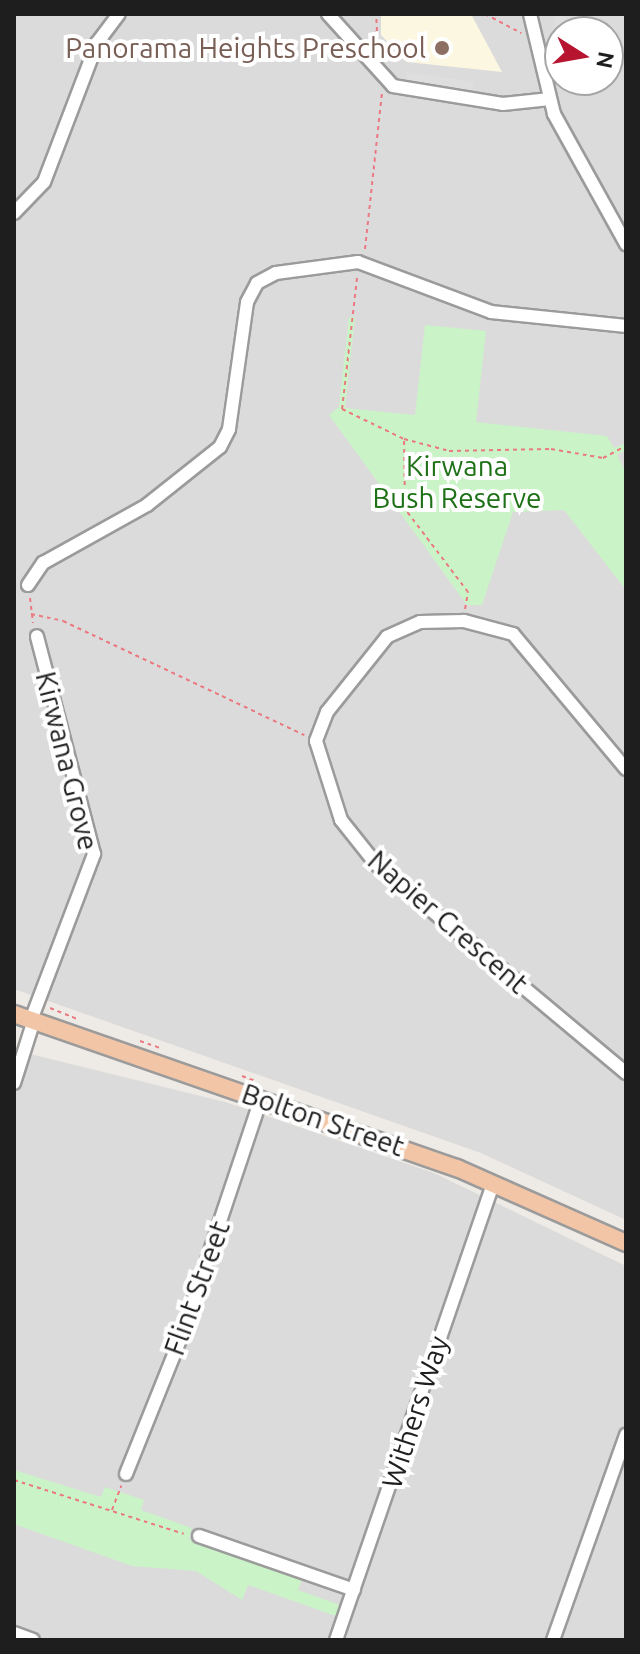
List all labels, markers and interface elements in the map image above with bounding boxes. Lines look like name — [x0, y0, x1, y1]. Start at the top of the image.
north arrow — [544, 16, 624, 96]
place label: Panorama Heights Preschool — [65, 31, 426, 65]
marker: Panorama Heights Preschool — [433, 39, 451, 57]
text: N — [592, 50, 620, 71]
park label: Kirwana Bush Reserve — [372, 449, 542, 515]
street label: Kirwana Grove — [29, 668, 105, 854]
street label: Napier Crescent — [361, 843, 535, 1001]
street label: Bolton Street — [237, 1077, 409, 1163]
street label: Flint Street — [157, 1216, 237, 1360]
street label: Withers Way — [375, 1332, 455, 1492]

